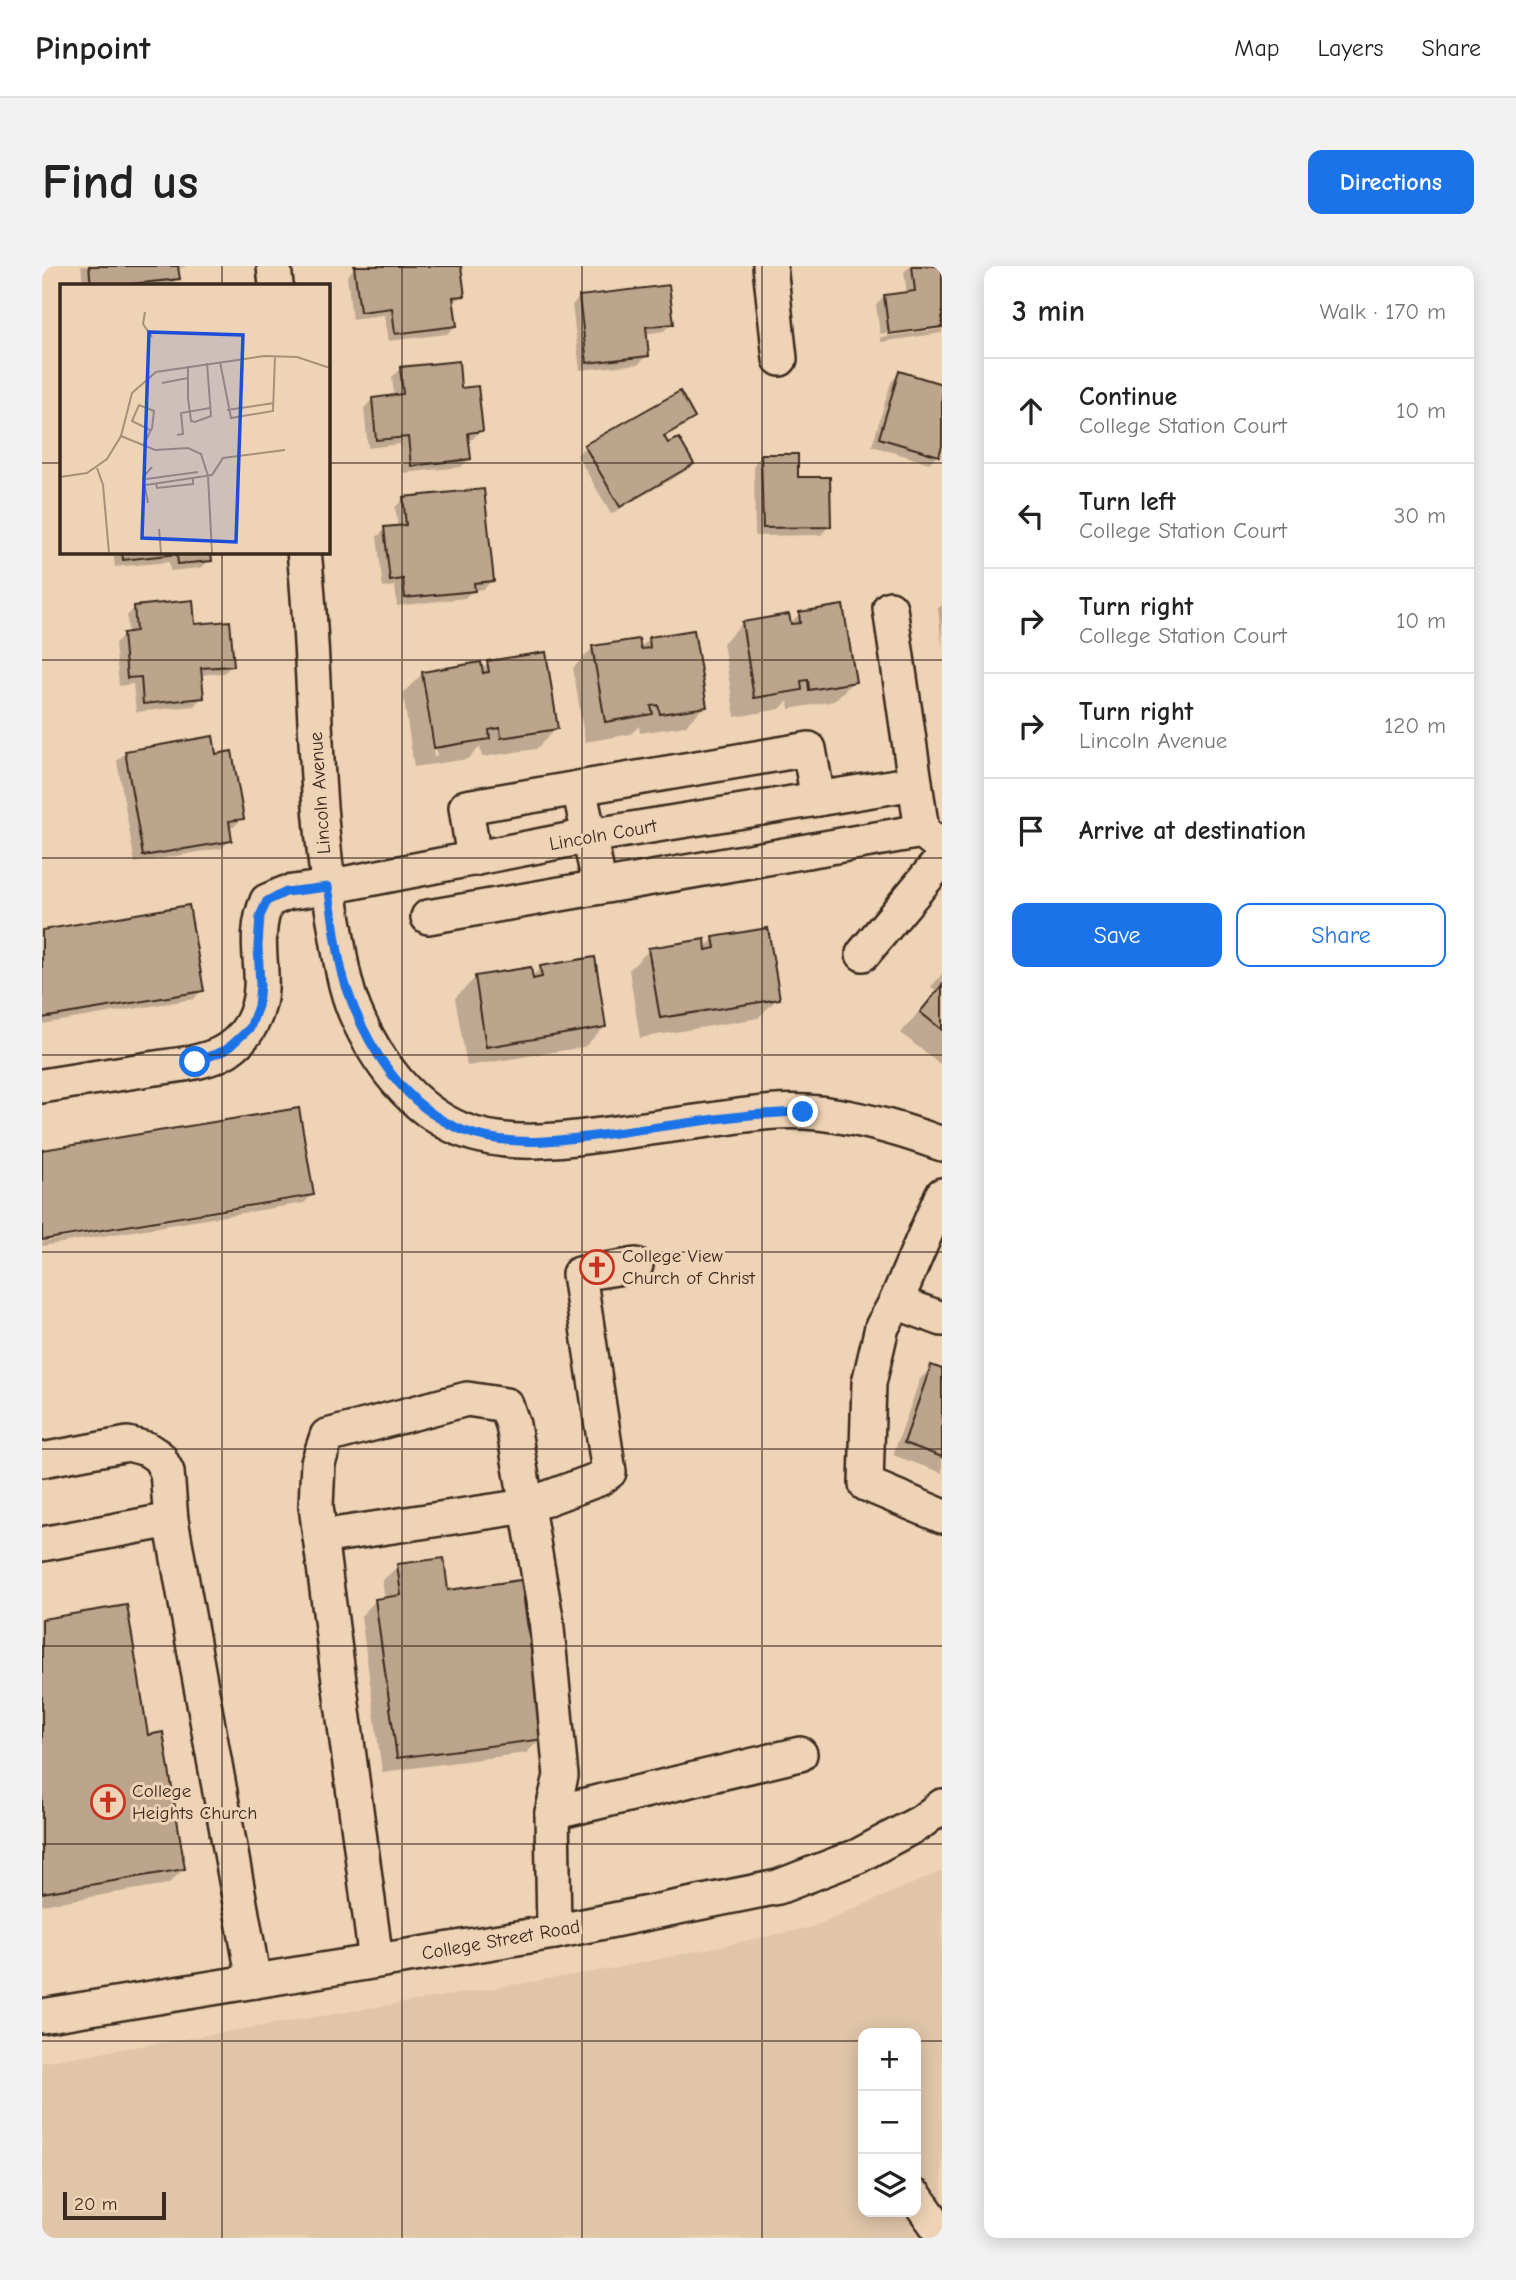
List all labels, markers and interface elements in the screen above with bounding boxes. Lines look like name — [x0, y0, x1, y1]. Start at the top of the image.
text: Pinpoint — [35, 29, 150, 67]
text: Map — [1234, 34, 1280, 62]
text: Layers — [1318, 34, 1383, 62]
text: Share — [1421, 34, 1481, 62]
button: Directions — [1308, 150, 1474, 214]
text: Find us — [42, 154, 198, 210]
inset map — [60, 284, 329, 553]
text: 3 min — [1012, 294, 1085, 329]
text: Walk · 170 m — [1319, 298, 1446, 325]
text: Continue — [1079, 382, 1177, 412]
icon: ahead — [1012, 392, 1050, 430]
text: 10 m — [1396, 397, 1446, 424]
text: College Station Court — [1079, 412, 1287, 439]
text: Turn left — [1079, 487, 1176, 517]
icon: left — [1012, 497, 1050, 535]
text: 30 m — [1394, 502, 1446, 529]
text: College Station Court — [1079, 517, 1287, 544]
text: Turn right — [1079, 592, 1193, 622]
icon: right — [1012, 602, 1050, 640]
text: 10 m — [1396, 607, 1446, 634]
text: College Station Court — [1079, 622, 1287, 649]
text: Turn right — [1079, 697, 1193, 727]
icon: right — [1012, 707, 1050, 745]
text: 120 m — [1384, 712, 1446, 739]
text: Lincoln Avenue — [1079, 727, 1227, 754]
street label: Lincoln Avenue — [305, 731, 335, 855]
icon: arrive — [1012, 812, 1050, 850]
street label: Lincoln Court — [547, 815, 659, 855]
text: Arrive at destination — [1079, 816, 1306, 846]
button: Save — [1012, 903, 1222, 967]
button: Share — [1236, 903, 1446, 967]
route start — [179, 1046, 210, 1077]
route end — [787, 1096, 818, 1127]
place label: College View Church of Christ — [622, 1245, 755, 1289]
church icon: College View Church of Christ — [578, 1248, 616, 1286]
place label: College Heights Church — [132, 1780, 257, 1824]
church icon: College Heights Church — [89, 1783, 127, 1821]
street label: College Street Road — [420, 1915, 582, 1965]
map controls — [858, 2028, 921, 2217]
button: + — [858, 2028, 921, 2091]
button: − — [858, 2091, 921, 2154]
button: layers — [858, 2154, 921, 2217]
scale bar — [63, 2189, 166, 2221]
text: 20 m — [74, 2193, 118, 2215]

